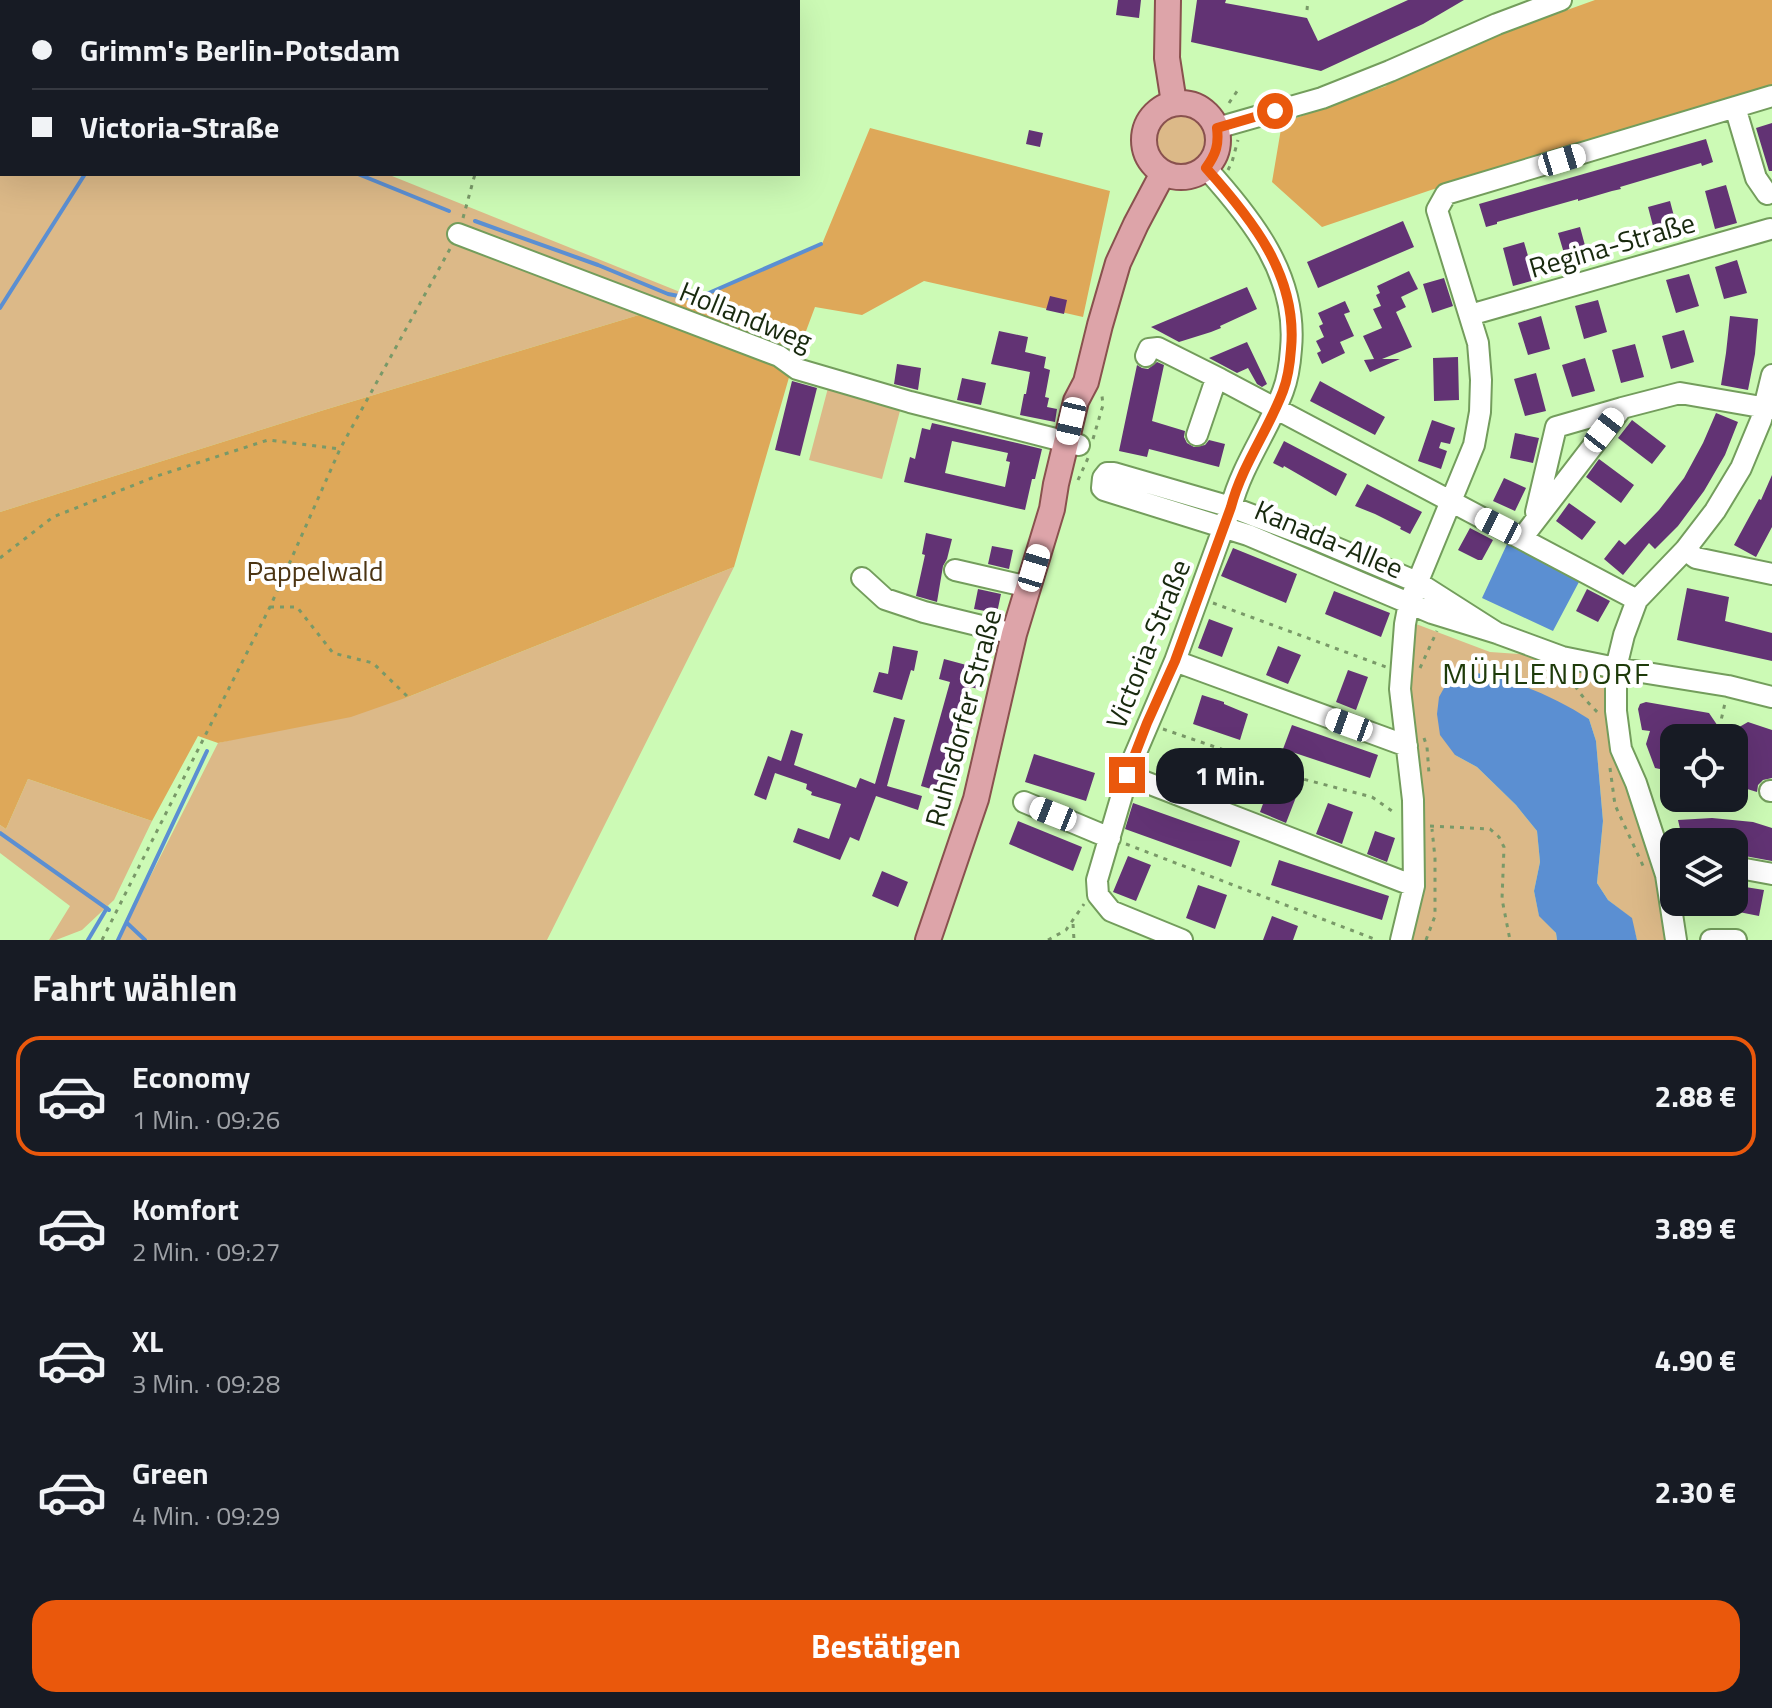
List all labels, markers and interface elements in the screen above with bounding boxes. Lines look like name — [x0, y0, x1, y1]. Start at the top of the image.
text: Grimm's Berlin-Potsdam — [80, 27, 400, 73]
route start — [1257, 93, 1293, 129]
text: Victoria-Straße — [80, 104, 279, 150]
car — [1536, 142, 1588, 178]
street label: Regina-Straße — [1524, 200, 1700, 289]
street label: Hollandweg — [673, 269, 819, 362]
car — [1054, 395, 1088, 447]
car — [1580, 404, 1628, 456]
street label: Kanada-Allee — [1248, 488, 1410, 589]
car — [1471, 504, 1525, 548]
car — [1016, 542, 1052, 594]
park label: Pappelwald — [246, 549, 384, 592]
street label: Victoria-Straße — [1094, 553, 1201, 735]
street label: Ruhlsdorfer Straße — [913, 604, 1012, 831]
district label: MÜHLENDORF — [1442, 650, 1652, 696]
car — [1322, 706, 1376, 744]
map controls — [1660, 724, 1748, 916]
button: locate — [1660, 724, 1748, 812]
callout: 1 Min. — [1155, 747, 1303, 803]
text: 1 Min. — [1195, 756, 1265, 795]
route end — [1109, 757, 1145, 793]
car — [1026, 794, 1080, 834]
button: layers — [1660, 828, 1748, 916]
text: Fahrt wählen — [32, 960, 237, 1015]
text: Economy — [132, 1054, 250, 1100]
icon: car — [36, 1060, 108, 1132]
text: 2.88 € — [1655, 1073, 1736, 1119]
text: 1 Min. · 09:26 — [132, 1100, 280, 1139]
text: Komfort — [132, 1186, 239, 1232]
icon: car — [36, 1192, 108, 1264]
text: 3.89 € — [1655, 1205, 1736, 1251]
text: 2 Min. · 09:27 — [132, 1232, 280, 1271]
text: XL — [132, 1318, 163, 1364]
icon: car — [36, 1324, 108, 1396]
text: 4.90 € — [1655, 1337, 1736, 1383]
text: 3 Min. · 09:28 — [132, 1364, 280, 1403]
text: Green — [132, 1450, 209, 1496]
icon: car — [36, 1456, 108, 1528]
text: 2.30 € — [1655, 1469, 1736, 1515]
text: 4 Min. · 09:29 — [132, 1496, 280, 1535]
button: Bestätigen — [32, 1600, 1740, 1692]

